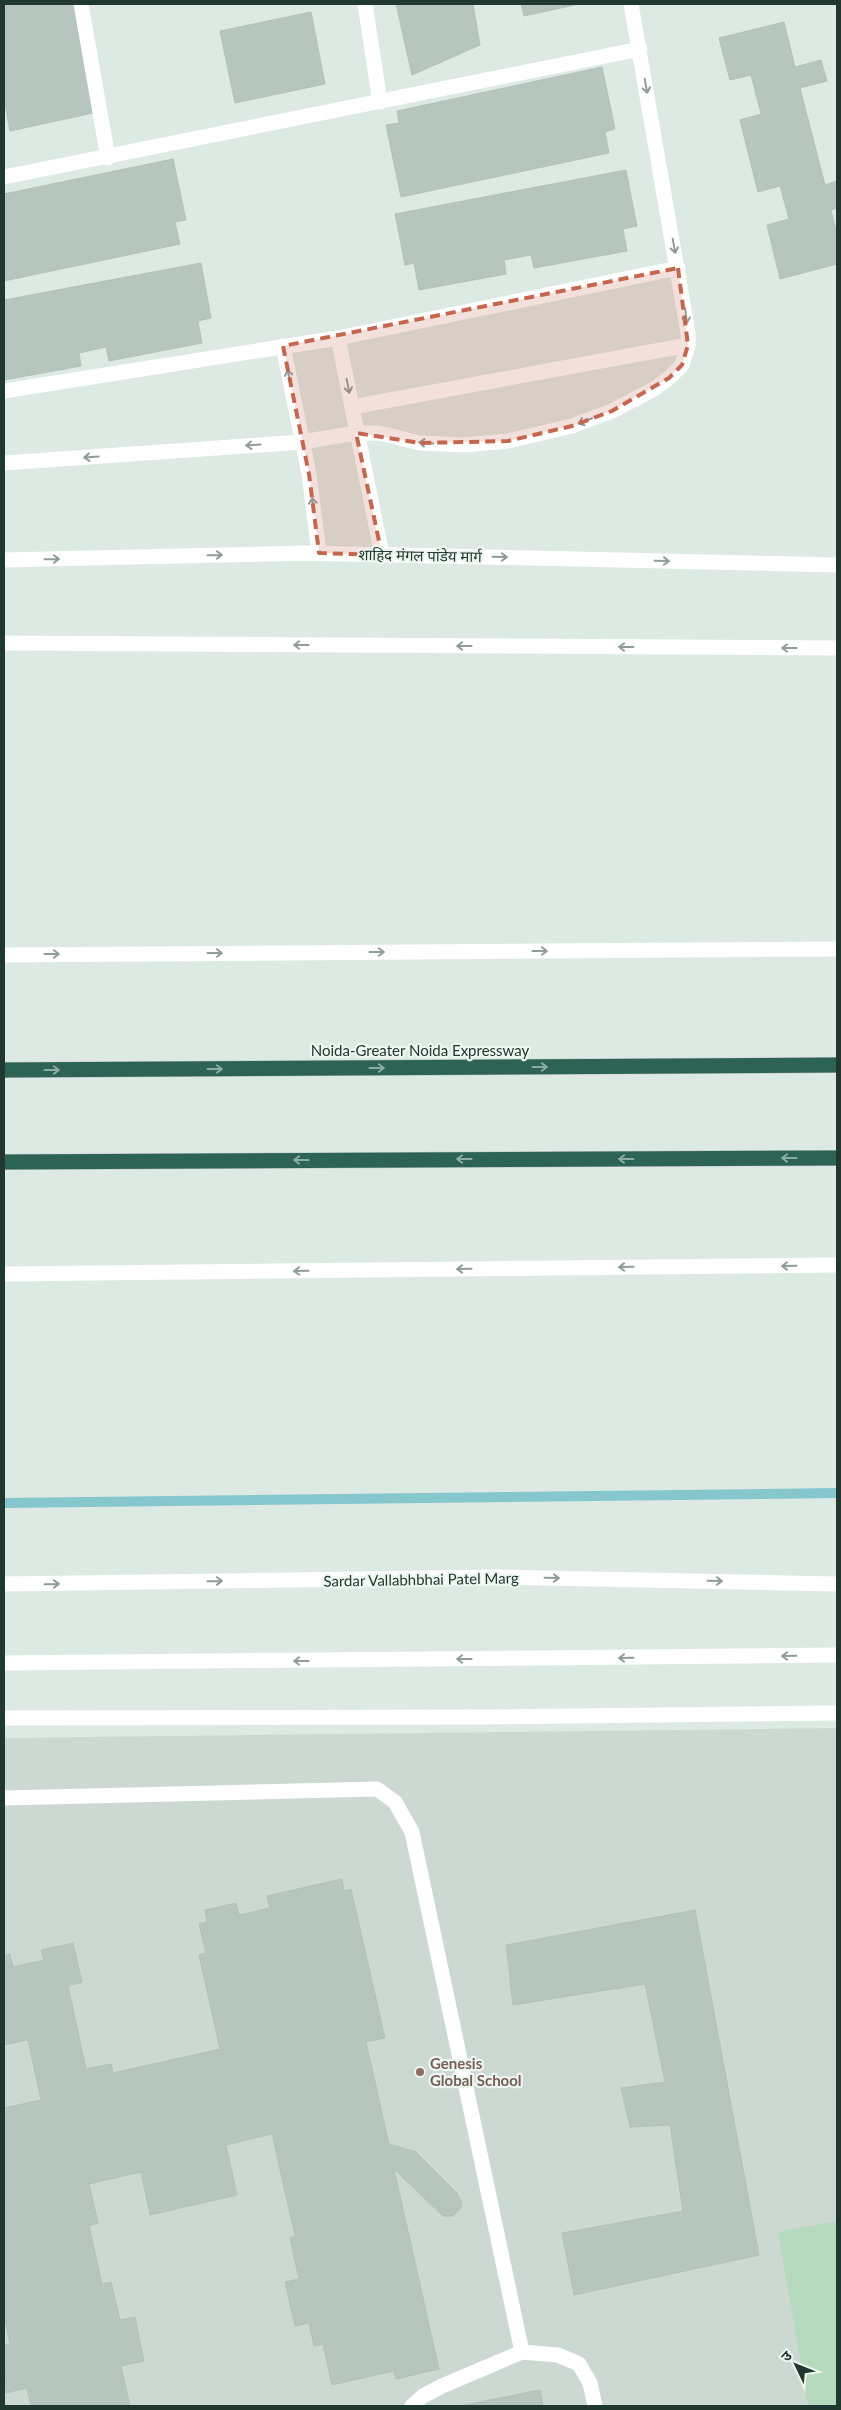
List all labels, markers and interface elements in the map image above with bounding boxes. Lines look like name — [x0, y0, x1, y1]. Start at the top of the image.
one-way arrow — [642, 78, 652, 94]
one-way arrow — [670, 238, 680, 254]
one-way arrow — [681, 308, 691, 324]
one-way arrow — [284, 369, 293, 385]
one-way arrow — [343, 377, 353, 393]
one-way arrow — [578, 417, 594, 426]
one-way arrow — [418, 438, 434, 447]
one-way arrow — [246, 441, 262, 450]
one-way arrow — [84, 452, 100, 462]
one-way arrow — [308, 497, 318, 513]
street label: शाहिद मंगल पांडेय मार्ग — [358, 545, 483, 565]
one-way arrow — [206, 550, 223, 560]
one-way arrow — [492, 552, 508, 562]
one-way arrow — [44, 554, 60, 564]
one-way arrow — [654, 556, 670, 566]
one-way arrow — [293, 640, 310, 650]
one-way arrow — [456, 641, 472, 651]
one-way arrow — [618, 642, 634, 652]
one-way arrow — [781, 643, 797, 653]
one-way arrow — [532, 946, 548, 956]
one-way arrow — [369, 947, 385, 957]
one-way arrow — [206, 948, 223, 958]
one-way arrow — [44, 949, 60, 959]
street label: Noida-Greater Noida Expressway — [311, 1041, 530, 1059]
one-way arrow — [532, 1062, 548, 1072]
one-way arrow — [369, 1063, 385, 1073]
one-way arrow — [206, 1064, 223, 1074]
one-way arrow — [44, 1065, 60, 1075]
one-way arrow — [781, 1153, 797, 1163]
one-way arrow — [618, 1154, 634, 1164]
one-way arrow — [293, 1155, 310, 1165]
one-way arrow — [456, 1155, 472, 1164]
one-way arrow — [781, 1261, 797, 1271]
one-way arrow — [618, 1263, 634, 1272]
one-way arrow — [456, 1264, 472, 1274]
one-way arrow — [293, 1266, 310, 1276]
street label: Sardar Vallabhbhai Patel Marg — [323, 1568, 519, 1590]
one-way arrow — [544, 1573, 560, 1583]
one-way arrow — [206, 1576, 223, 1586]
one-way arrow — [707, 1577, 723, 1586]
one-way arrow — [44, 1579, 60, 1588]
one-way arrow — [781, 1651, 797, 1660]
one-way arrow — [618, 1653, 634, 1663]
one-way arrow — [456, 1654, 472, 1664]
one-way arrow — [293, 1656, 310, 1666]
place label: Genesis Global School — [430, 2054, 522, 2089]
marker: Genesis Global School — [414, 2066, 426, 2078]
north arrow — [771, 2340, 821, 2390]
text: उ — [777, 2346, 796, 2365]

